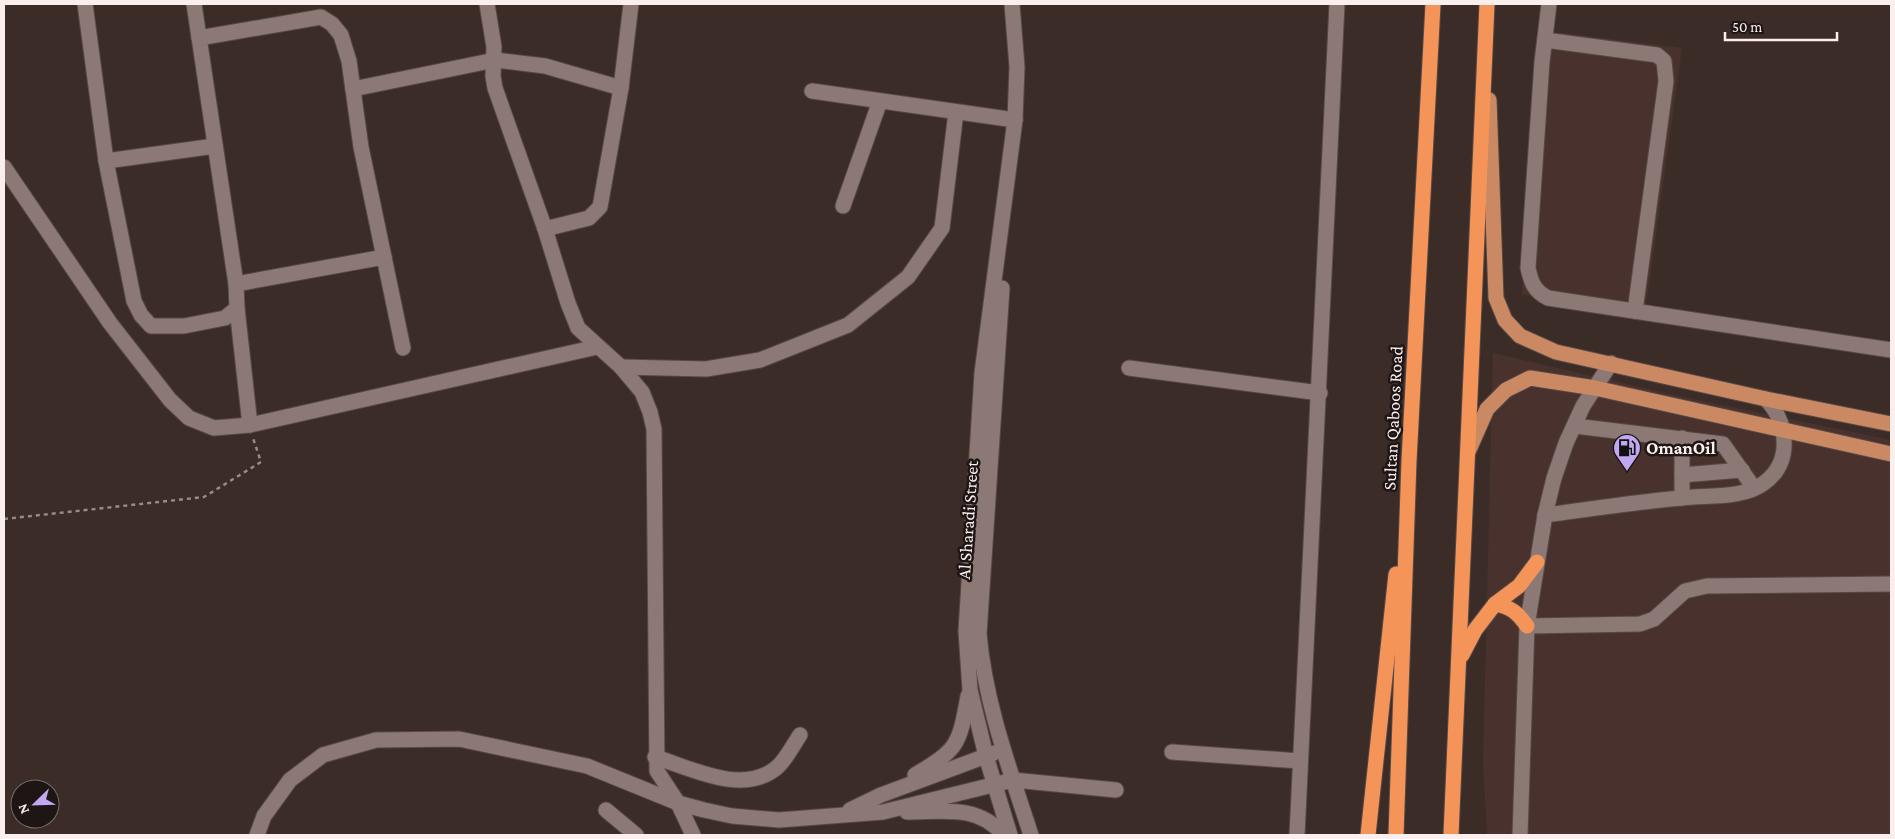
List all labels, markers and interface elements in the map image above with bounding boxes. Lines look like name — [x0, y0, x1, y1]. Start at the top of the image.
scale bar — [1725, 10, 1838, 42]
text: 50 m — [1732, 19, 1762, 35]
street label: Sultan Qaboos Road — [1379, 345, 1407, 491]
fuel station icon: OmanOil — [1612, 433, 1642, 472]
place label: OmanOil — [1646, 438, 1716, 458]
street label: Al Sharadi Street — [954, 459, 982, 580]
north arrow — [10, 779, 60, 829]
text: N — [14, 801, 32, 817]

